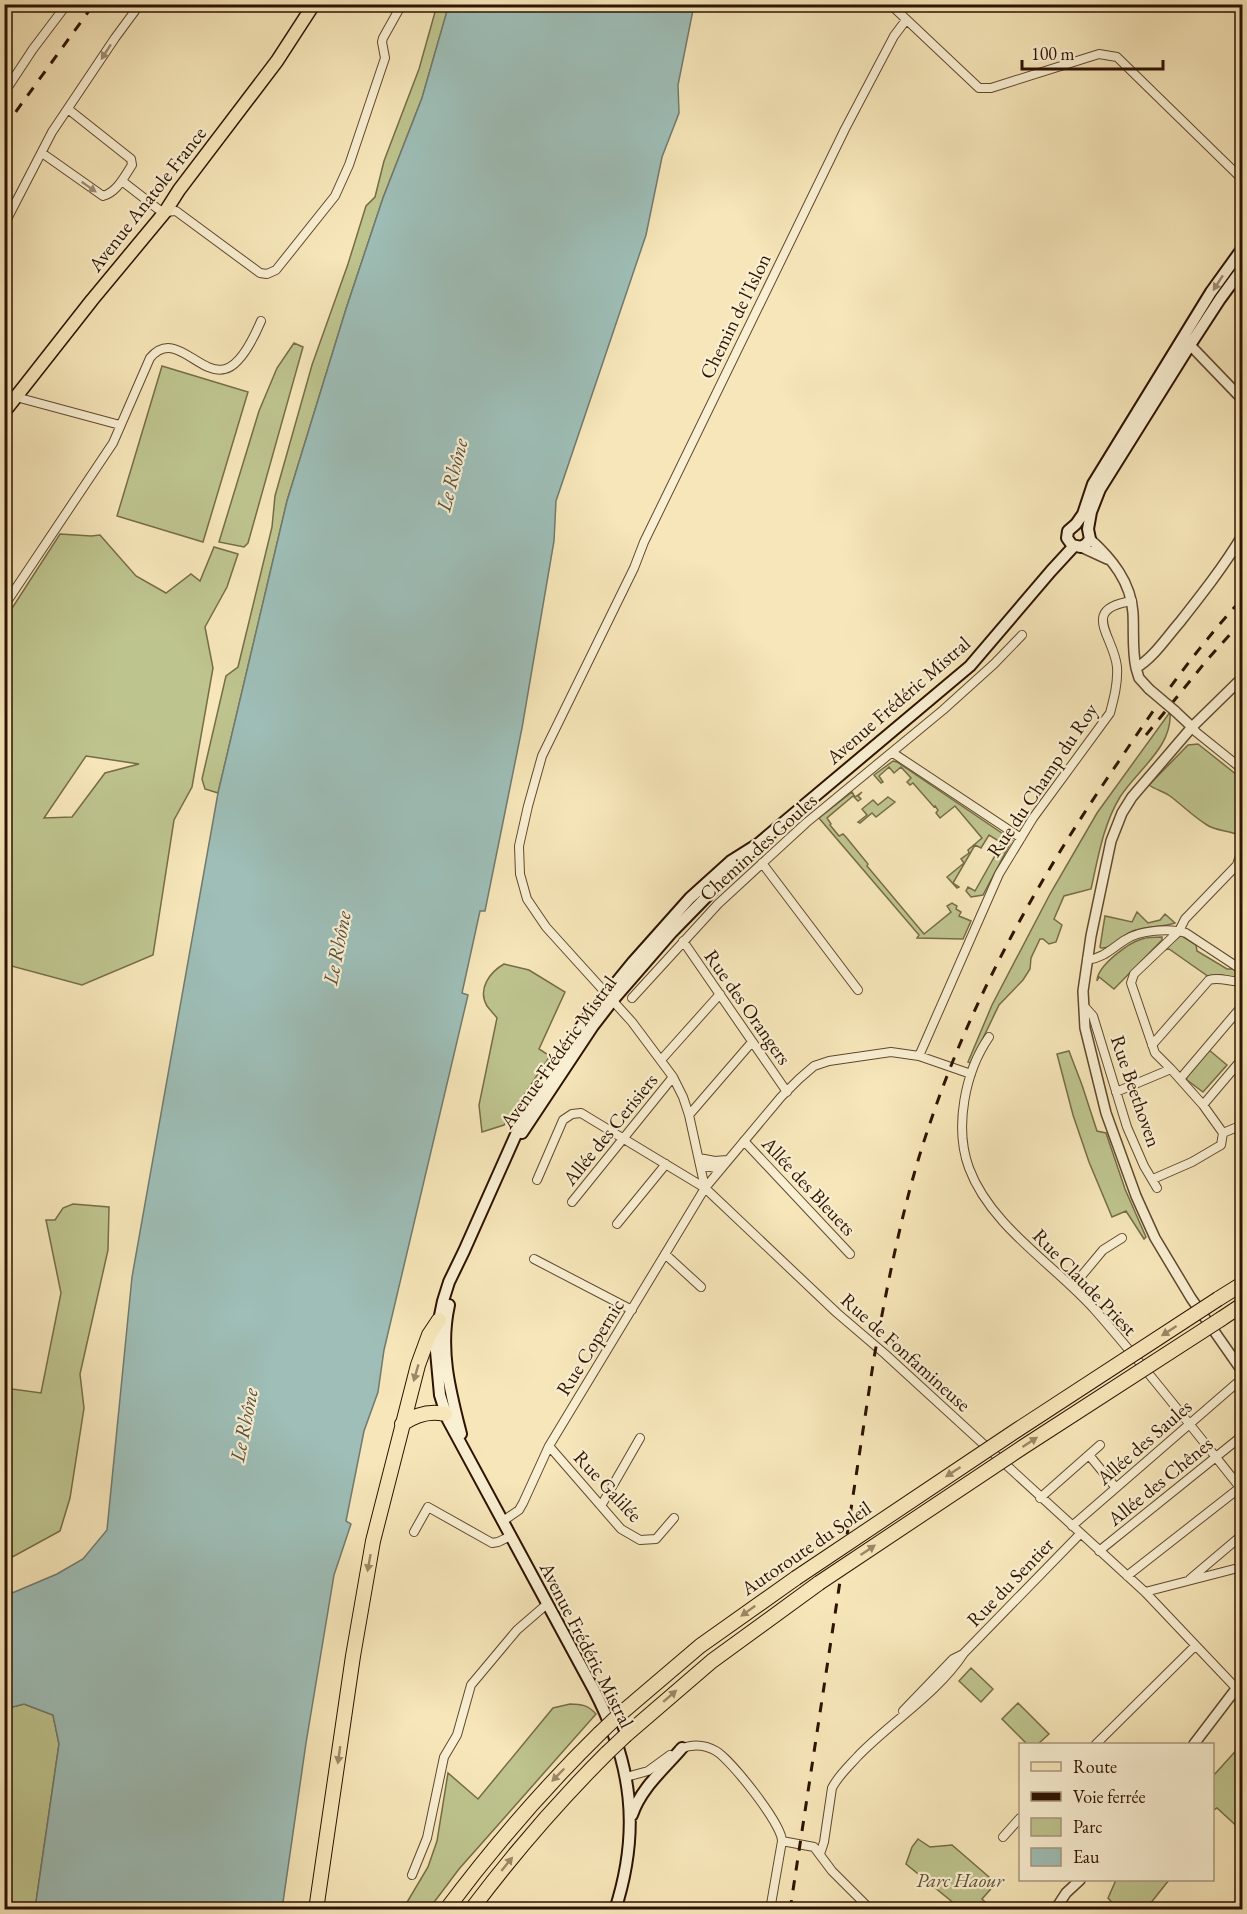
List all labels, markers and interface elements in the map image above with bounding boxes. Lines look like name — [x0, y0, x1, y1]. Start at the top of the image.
scale bar — [1022, 33, 1163, 71]
text: 100 m — [1031, 42, 1075, 65]
one-way arrow — [101, 44, 112, 60]
street label: Avenue Anatole France — [82, 121, 212, 278]
one-way arrow — [81, 181, 97, 193]
street label: Chemin de l'Islon — [693, 249, 777, 383]
one-way arrow — [1212, 274, 1223, 291]
water label: Le Rhône — [429, 435, 474, 515]
street label: Avenue Frédéric Mistral — [820, 630, 976, 770]
street label: Rue du Champ du Roy — [981, 698, 1103, 862]
street label: Chemin des Goules — [694, 787, 822, 907]
water label: Le Rhône — [316, 908, 357, 988]
street label: Rue des Orangers — [699, 944, 797, 1070]
street label: Avenue Frédéric Mistral — [493, 970, 622, 1134]
street label: Rue Beethoven — [1105, 1032, 1167, 1151]
street label: Allée des Cerisiers — [556, 1068, 663, 1191]
street label: Allée des Bleuets — [756, 1130, 862, 1241]
street label: Rue Claude Priest — [1027, 1223, 1143, 1342]
street label: Rue de Fonfamineuse — [836, 1287, 977, 1417]
street label: Rue Copernic — [550, 1294, 630, 1400]
one-way arrow — [1161, 1325, 1177, 1336]
one-way arrow — [411, 1365, 420, 1383]
water label: Le Rhône — [223, 1385, 264, 1465]
street label: Allée des Saules — [1090, 1393, 1197, 1491]
street label: Allée des Chênes — [1101, 1431, 1218, 1532]
one-way arrow — [1022, 1437, 1038, 1448]
street label: Rue Galilée — [568, 1445, 648, 1528]
one-way arrow — [945, 1466, 961, 1477]
street label: Autoroute du Soleil — [735, 1495, 876, 1602]
street label: Rue du Sentier — [961, 1532, 1059, 1632]
one-way arrow — [860, 1545, 876, 1556]
one-way arrow — [364, 1553, 373, 1572]
street label: Avenue Frédéric Mistral — [533, 1557, 640, 1732]
one-way arrow — [741, 1605, 757, 1617]
one-way arrow — [662, 1690, 677, 1703]
legend — [1019, 1743, 1214, 1881]
one-way arrow — [334, 1746, 343, 1765]
text: Route — [1073, 1755, 1117, 1778]
one-way arrow — [552, 1767, 566, 1781]
text: Voie ferrée — [1073, 1785, 1145, 1808]
text: Parc — [1073, 1815, 1103, 1838]
text: Eau — [1073, 1845, 1100, 1868]
one-way arrow — [500, 1856, 512, 1871]
park label: Parc Haour — [916, 1867, 1005, 1893]

